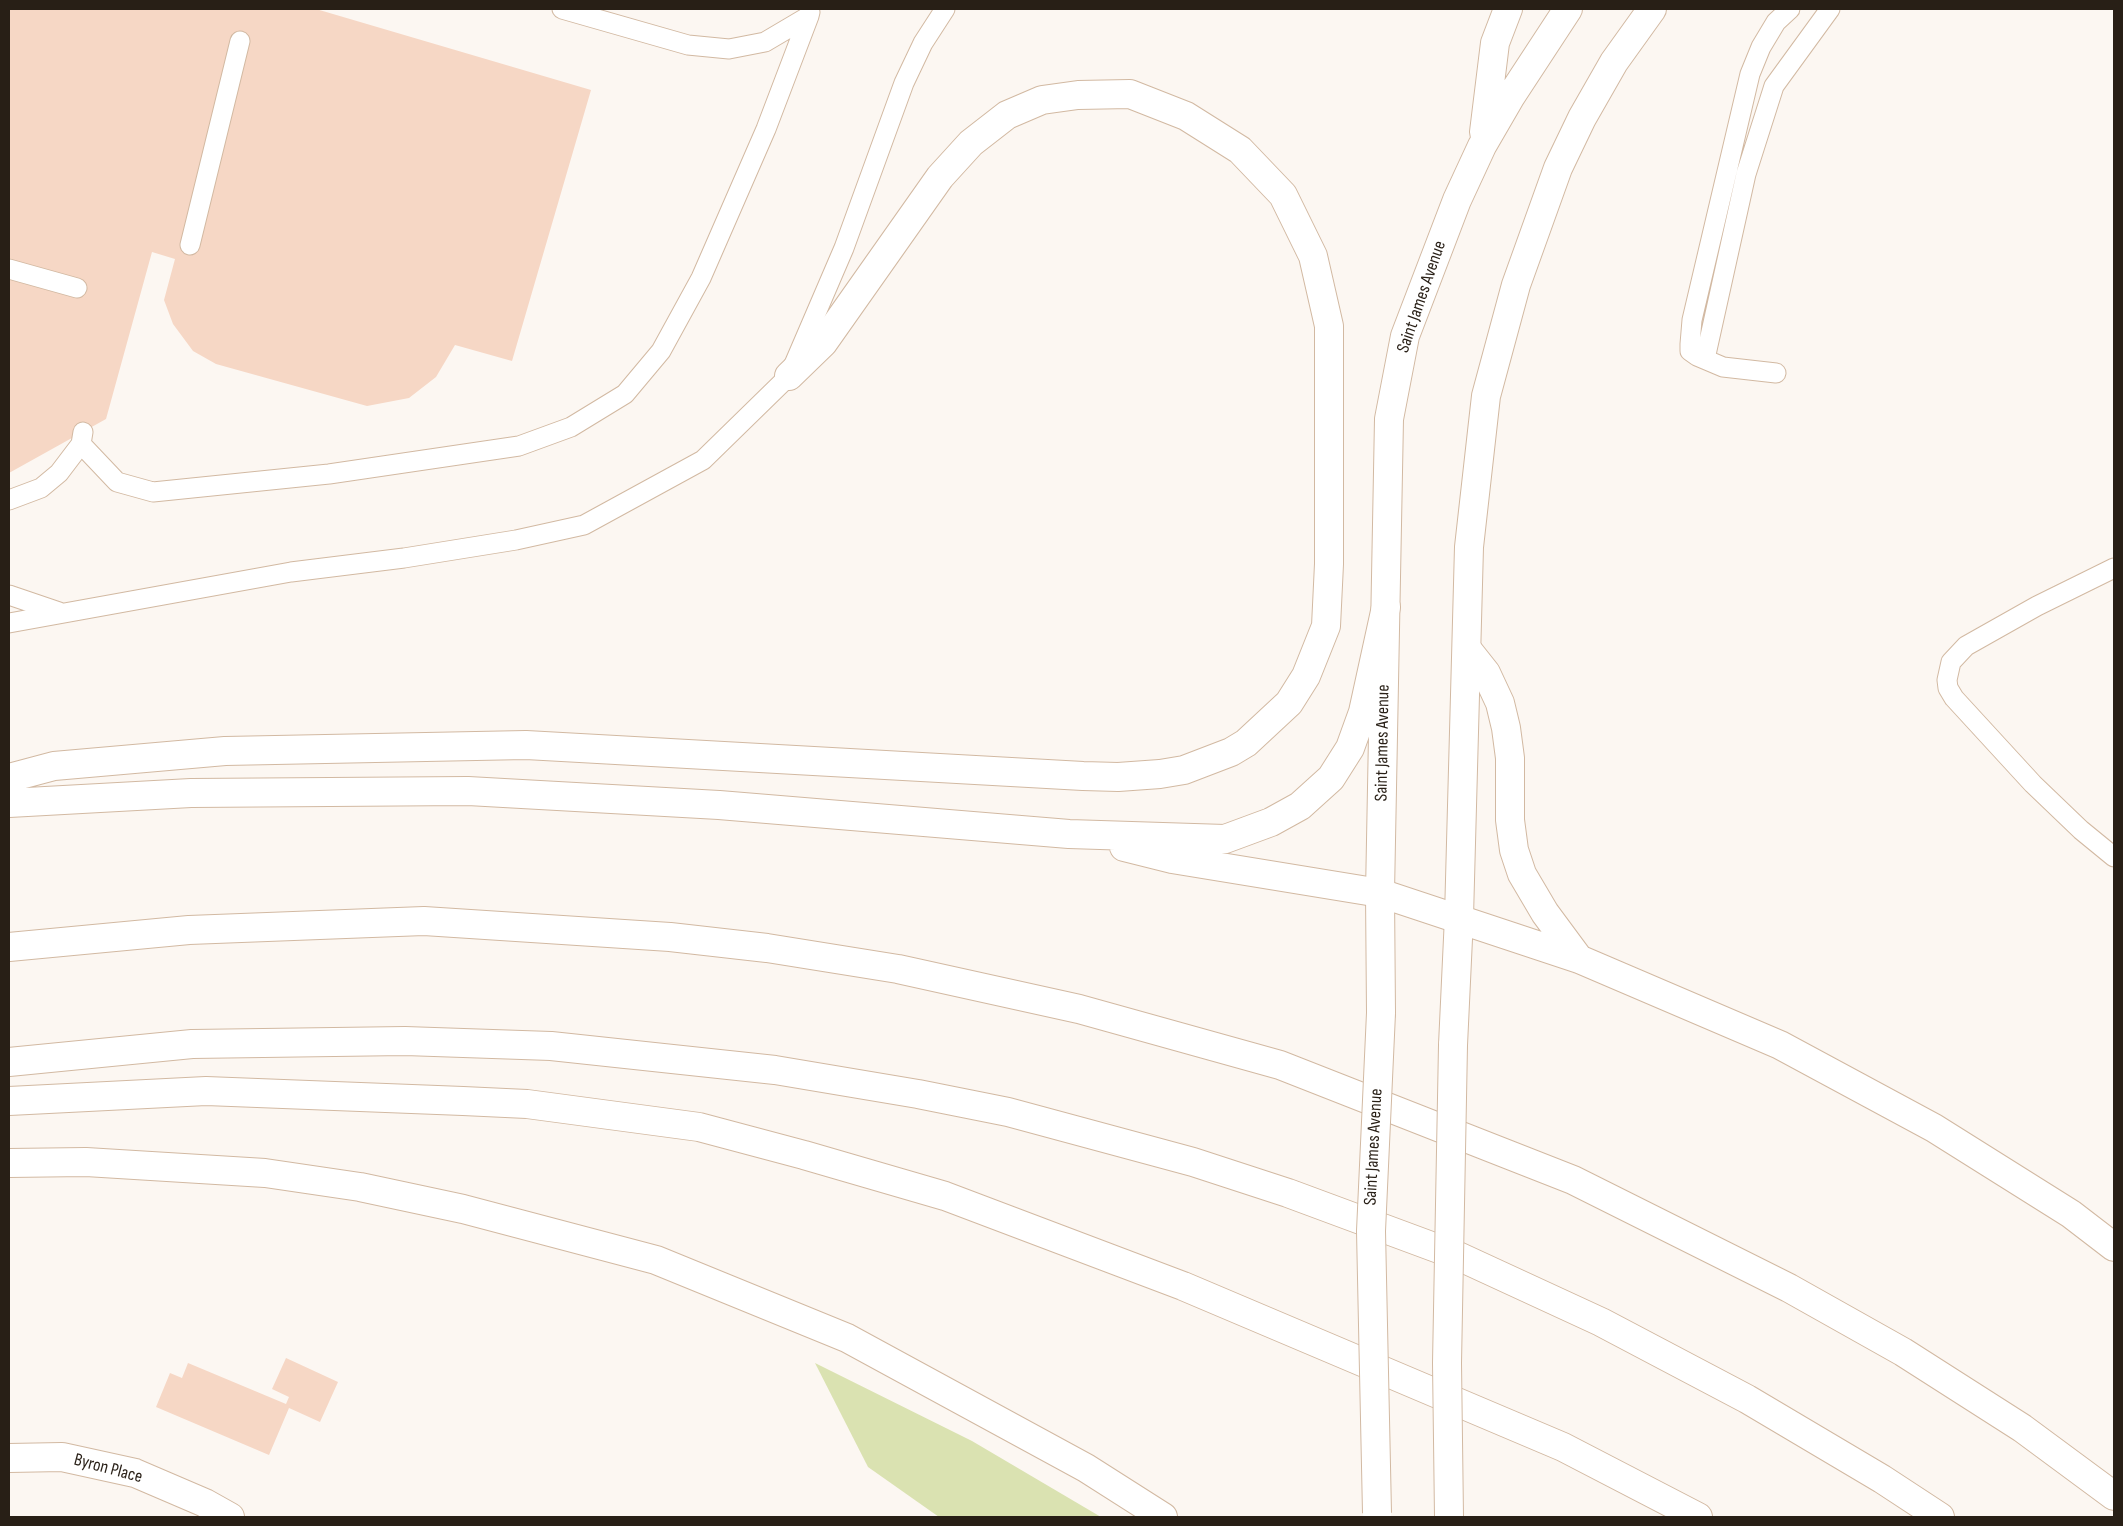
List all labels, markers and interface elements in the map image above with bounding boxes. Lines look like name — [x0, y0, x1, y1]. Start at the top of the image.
street label: Saint James Avenue — [1393, 238, 1451, 356]
street label: Saint James Avenue — [1371, 684, 1395, 802]
street label: Saint James Avenue — [1360, 1088, 1388, 1206]
street label: Byron Place — [71, 1450, 145, 1488]

